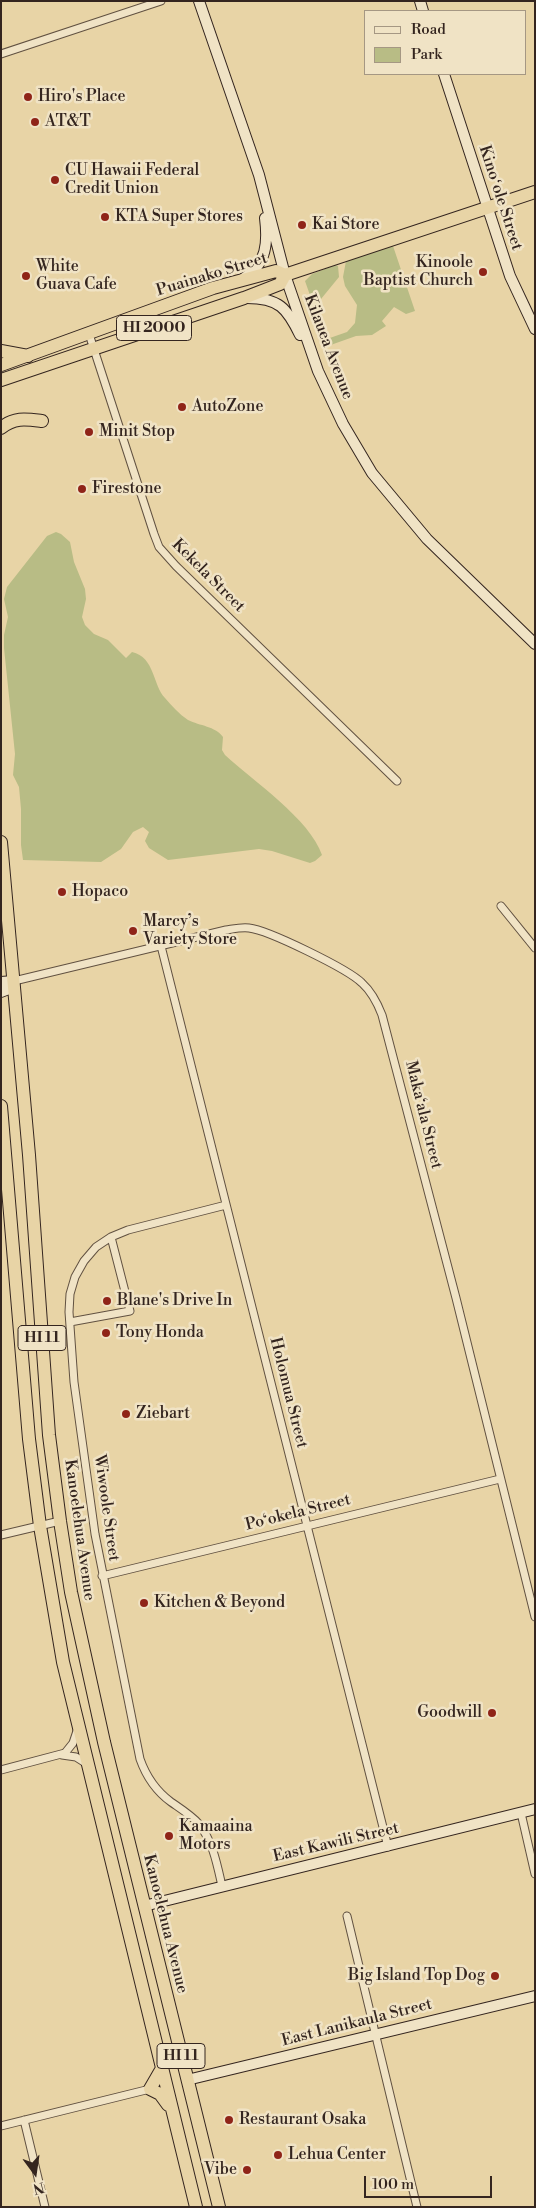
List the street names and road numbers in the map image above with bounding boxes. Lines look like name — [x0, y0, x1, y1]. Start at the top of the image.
street label: Kinoʻole Street — [474, 143, 526, 253]
street label: Puainako Street — [154, 249, 270, 301]
street label: Kilauea Avenue — [299, 292, 357, 402]
road number: HI 2000 — [116, 316, 192, 340]
street label: Kekela Street — [167, 535, 249, 617]
street label: Maka‘ala Street — [400, 1059, 446, 1171]
road number: HI 11 — [18, 1326, 66, 1350]
street label: Holomua Street — [265, 1336, 311, 1450]
street label: Wiwoole Street — [89, 1453, 123, 1563]
street label: Kanoelehua Avenue — [60, 1458, 98, 1602]
street label: Po‘okela Street — [243, 1491, 353, 1535]
street label: East Kawili Street — [271, 1819, 401, 1867]
street label: Kanoelehua Avenue — [138, 1852, 192, 1996]
street label: East Lanikaula Street — [280, 1995, 434, 2051]
road number: HI 11 — [157, 2044, 205, 2068]

